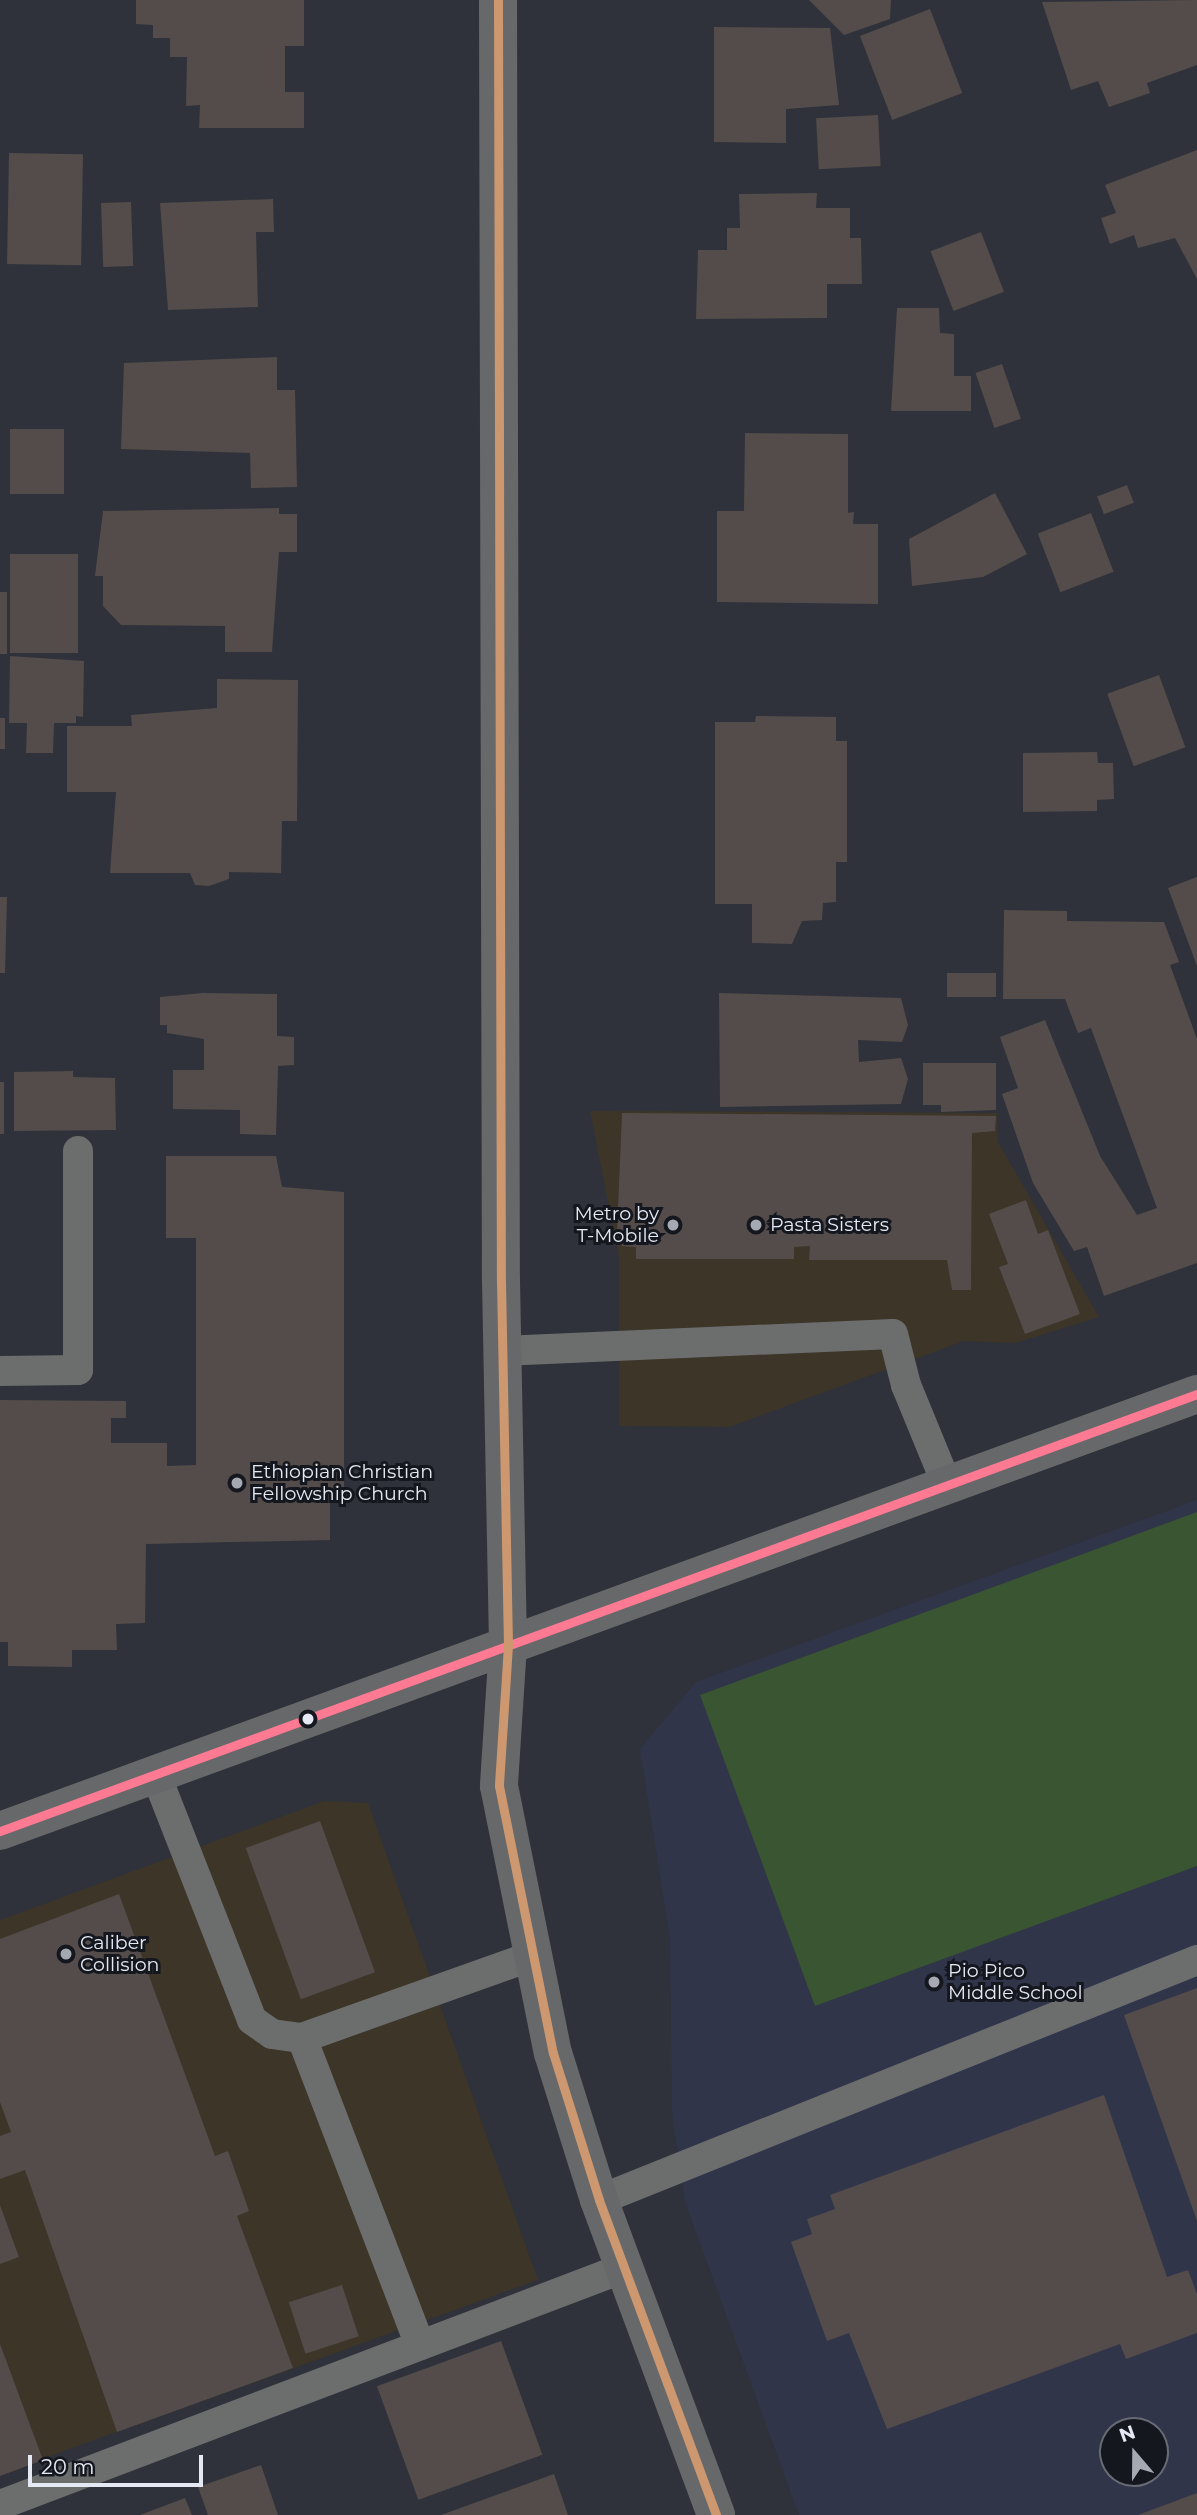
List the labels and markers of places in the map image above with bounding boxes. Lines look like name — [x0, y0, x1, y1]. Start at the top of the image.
place label: Metro by T-Mobile — [574, 1203, 659, 1247]
place label: Pasta Sisters — [770, 1214, 889, 1236]
marker: Metro by T-Mobile — [665, 1217, 681, 1233]
marker: Pasta Sisters — [748, 1217, 764, 1233]
place label: Ethiopian Christian Fellowship Church — [251, 1461, 433, 1505]
marker: Ethiopian Christian Fellowship Church — [229, 1475, 245, 1491]
unlabelled marker — [301, 1712, 315, 1726]
place label: Caliber Collision — [80, 1932, 159, 1976]
marker: Caliber Collision — [58, 1946, 74, 1962]
place label: Pio Pico Middle School — [948, 1960, 1083, 2004]
marker: Pio Pico Middle School — [926, 1974, 942, 1990]

